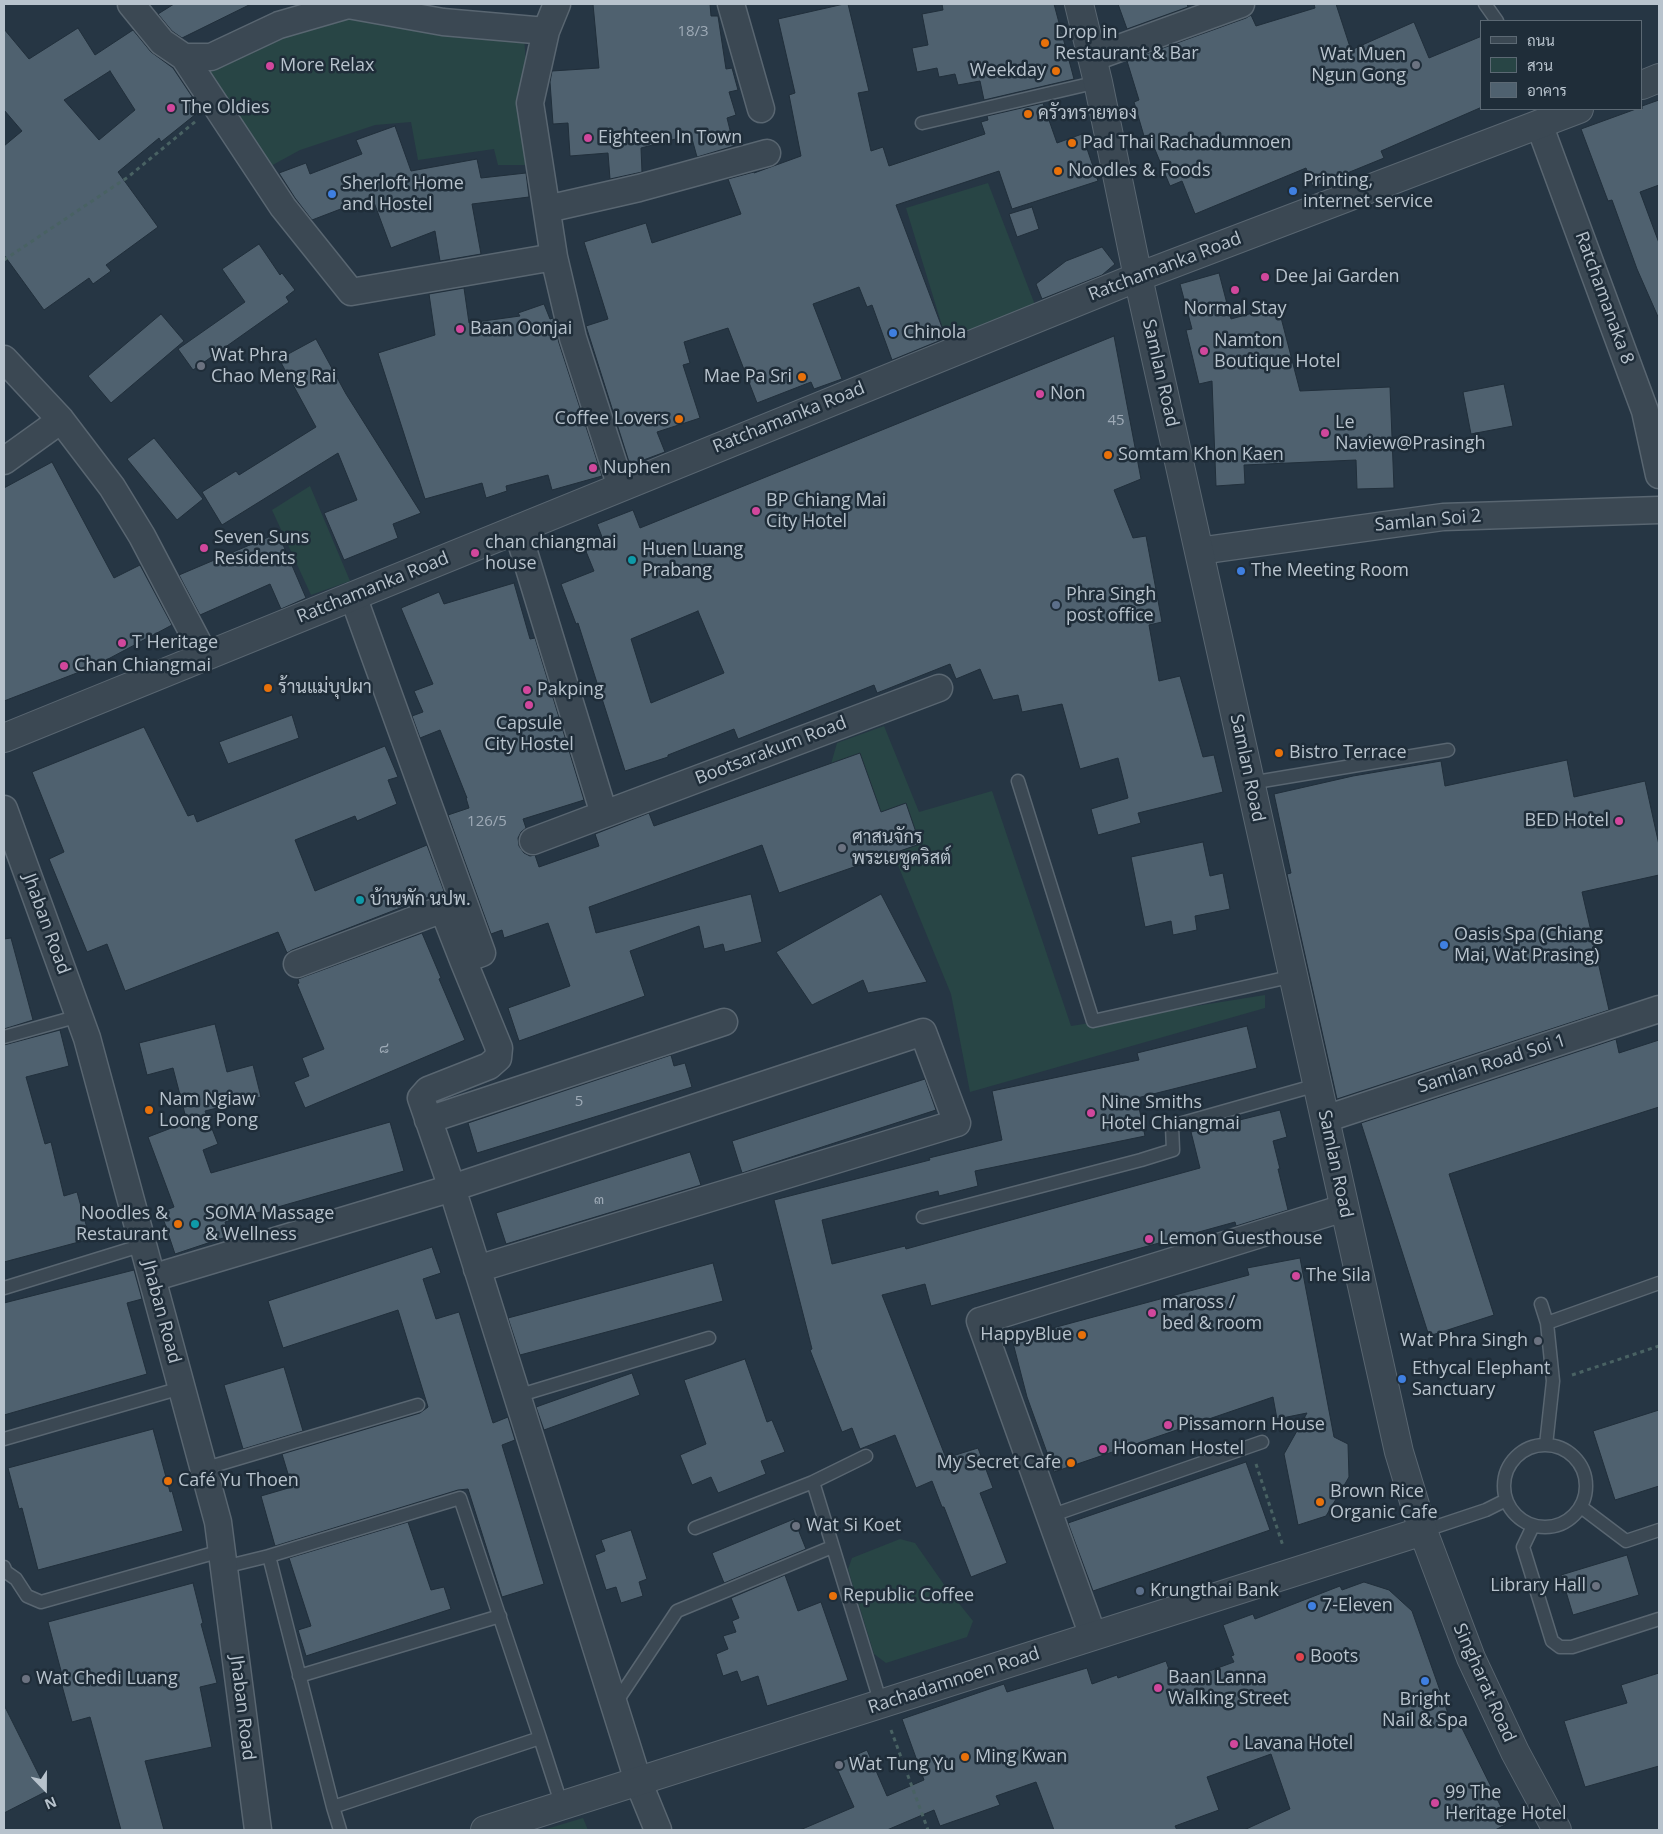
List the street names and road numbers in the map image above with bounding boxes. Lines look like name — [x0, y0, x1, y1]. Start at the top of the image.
street label: Ratchamanka Road — [1086, 228, 1244, 306]
street label: Ratchamanaka 8 — [1570, 229, 1638, 367]
street label: Samlan Road — [1137, 317, 1183, 429]
street label: Ratchamanka Road — [710, 378, 868, 458]
street label: Samlan Soi 2 — [1374, 506, 1482, 536]
street label: Ratchamanka Road — [294, 548, 452, 628]
street label: Bootsarakum Road — [692, 712, 850, 790]
street label: Samlan Road — [1225, 712, 1269, 824]
street label: Jhaban Road — [18, 871, 74, 977]
street label: Samlan Road Soi 1 — [1415, 1030, 1569, 1098]
street label: Samlan Road — [1313, 1108, 1357, 1220]
street label: Jhaban Road — [137, 1258, 185, 1366]
street label: Singharat Road — [1448, 1620, 1520, 1746]
street label: Rachadamnoen Road — [865, 1643, 1043, 1719]
street label: Jhaban Road — [225, 1654, 259, 1762]

